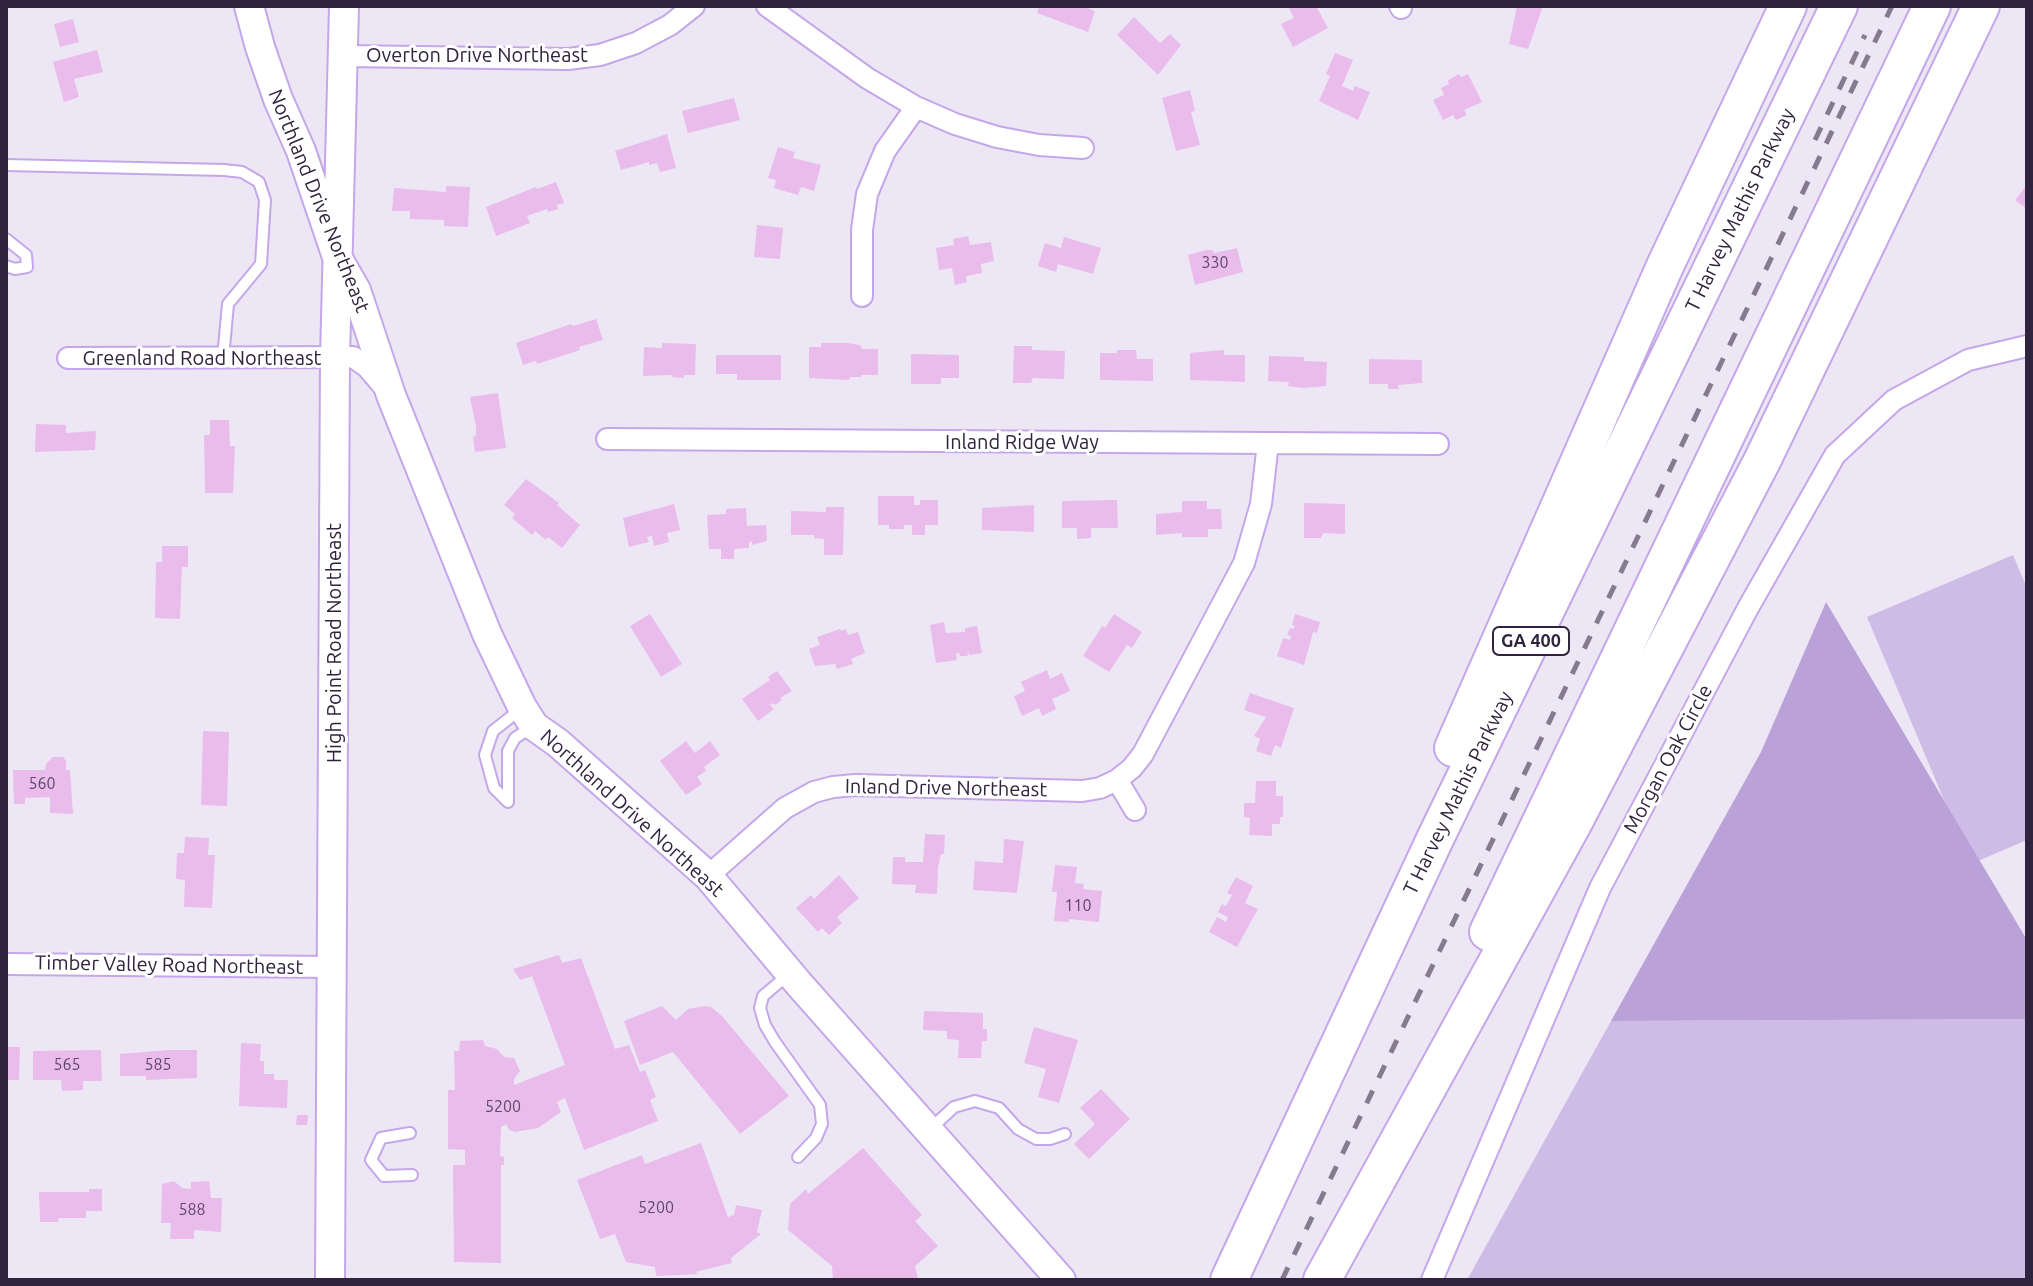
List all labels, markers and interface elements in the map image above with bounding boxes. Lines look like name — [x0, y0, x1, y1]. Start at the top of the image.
street label: Overton Drive Northeast — [366, 43, 588, 67]
street label: Northland Drive Northeast — [263, 86, 375, 316]
street label: T Harvey Mathis Parkway — [1680, 104, 1800, 316]
house number: 330 — [1201, 253, 1229, 273]
street label: Greenland Road Northeast — [83, 346, 321, 370]
street label: Inland Ridge Way — [945, 430, 1099, 454]
street label: High Point Road Northeast — [322, 523, 346, 763]
road number: GA 400 — [1493, 627, 1569, 655]
street label: Morgan Oak Circle — [1619, 680, 1717, 838]
street label: T Harvey Mathis Parkway — [1398, 687, 1518, 899]
street label: Northland Drive Northeast — [535, 724, 729, 902]
house number: 560 — [28, 774, 56, 794]
street label: Inland Drive Northeast — [845, 774, 1047, 802]
house number: 110 — [1064, 896, 1092, 916]
street label: Timber Valley Road Northeast — [35, 951, 303, 979]
house number: 565 — [53, 1055, 81, 1075]
house number: 585 — [144, 1055, 172, 1075]
house number: 5200 — [485, 1097, 521, 1117]
house number: 5200 — [638, 1198, 674, 1218]
house number: 588 — [178, 1200, 206, 1220]

